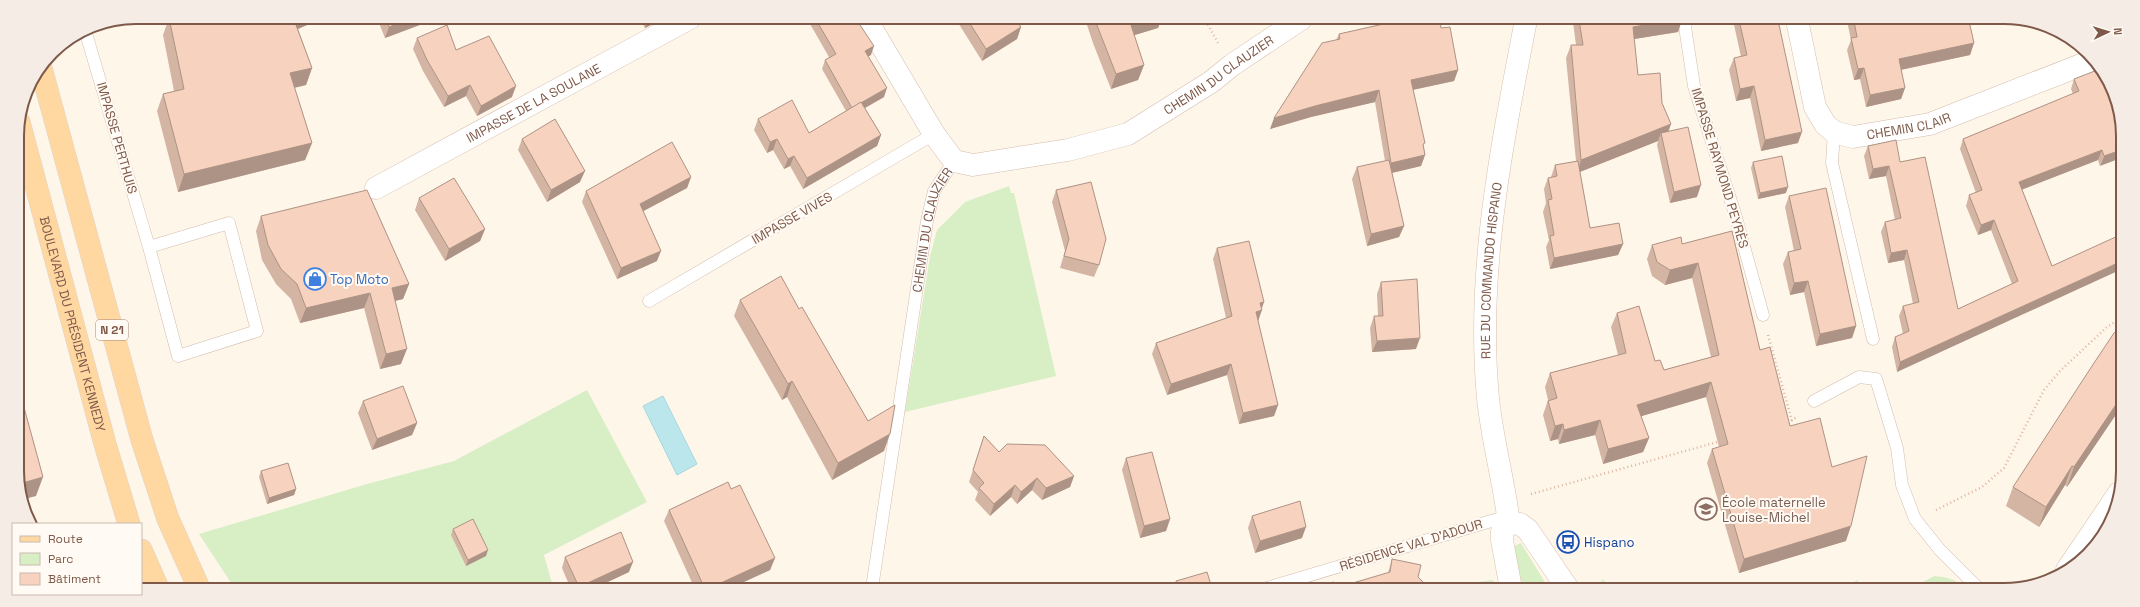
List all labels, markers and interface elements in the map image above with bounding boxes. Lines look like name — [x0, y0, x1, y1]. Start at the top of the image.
north arrow — [2088, 12, 2128, 52]
text: N — [2111, 27, 2125, 35]
street label: CHEMIN DU CLAUZIER — [1160, 31, 1277, 118]
street label: IMPASSE DE LA SOULANE — [463, 59, 604, 146]
street label: IMPASSE PERTHUIS — [93, 80, 141, 196]
street label: IMPASSE RAYMOND PEYRÈS — [1688, 86, 1752, 250]
street label: CHEMIN CLAIR — [1865, 108, 1953, 143]
street label: CHEMIN DU CLAUZIER — [908, 164, 956, 293]
street label: RUE DU COMMANDO HISPANO — [1476, 181, 1505, 359]
street label: IMPASSE VIVES — [749, 188, 836, 248]
street label: BOULEVARD DU PRÉSIDENT KENNEDY — [36, 214, 110, 434]
shop icon: Top Moto — [302, 266, 328, 292]
place label: Top Moto — [330, 271, 389, 288]
road number: N 21 — [96, 320, 128, 340]
place label: École maternelle Louise-Michel — [1722, 494, 1826, 526]
school or university icon: École maternelle Louise-Michel — [1693, 496, 1719, 522]
street label: RÉSIDENCE VAL D'ADOUR — [1337, 515, 1485, 575]
legend — [12, 523, 142, 595]
bus stop icon: Hispano — [1555, 529, 1581, 555]
text: Route — [48, 531, 83, 547]
place label: Hispano — [1584, 534, 1634, 551]
text: Parc — [48, 551, 73, 567]
text: Bâtiment — [48, 571, 101, 587]

